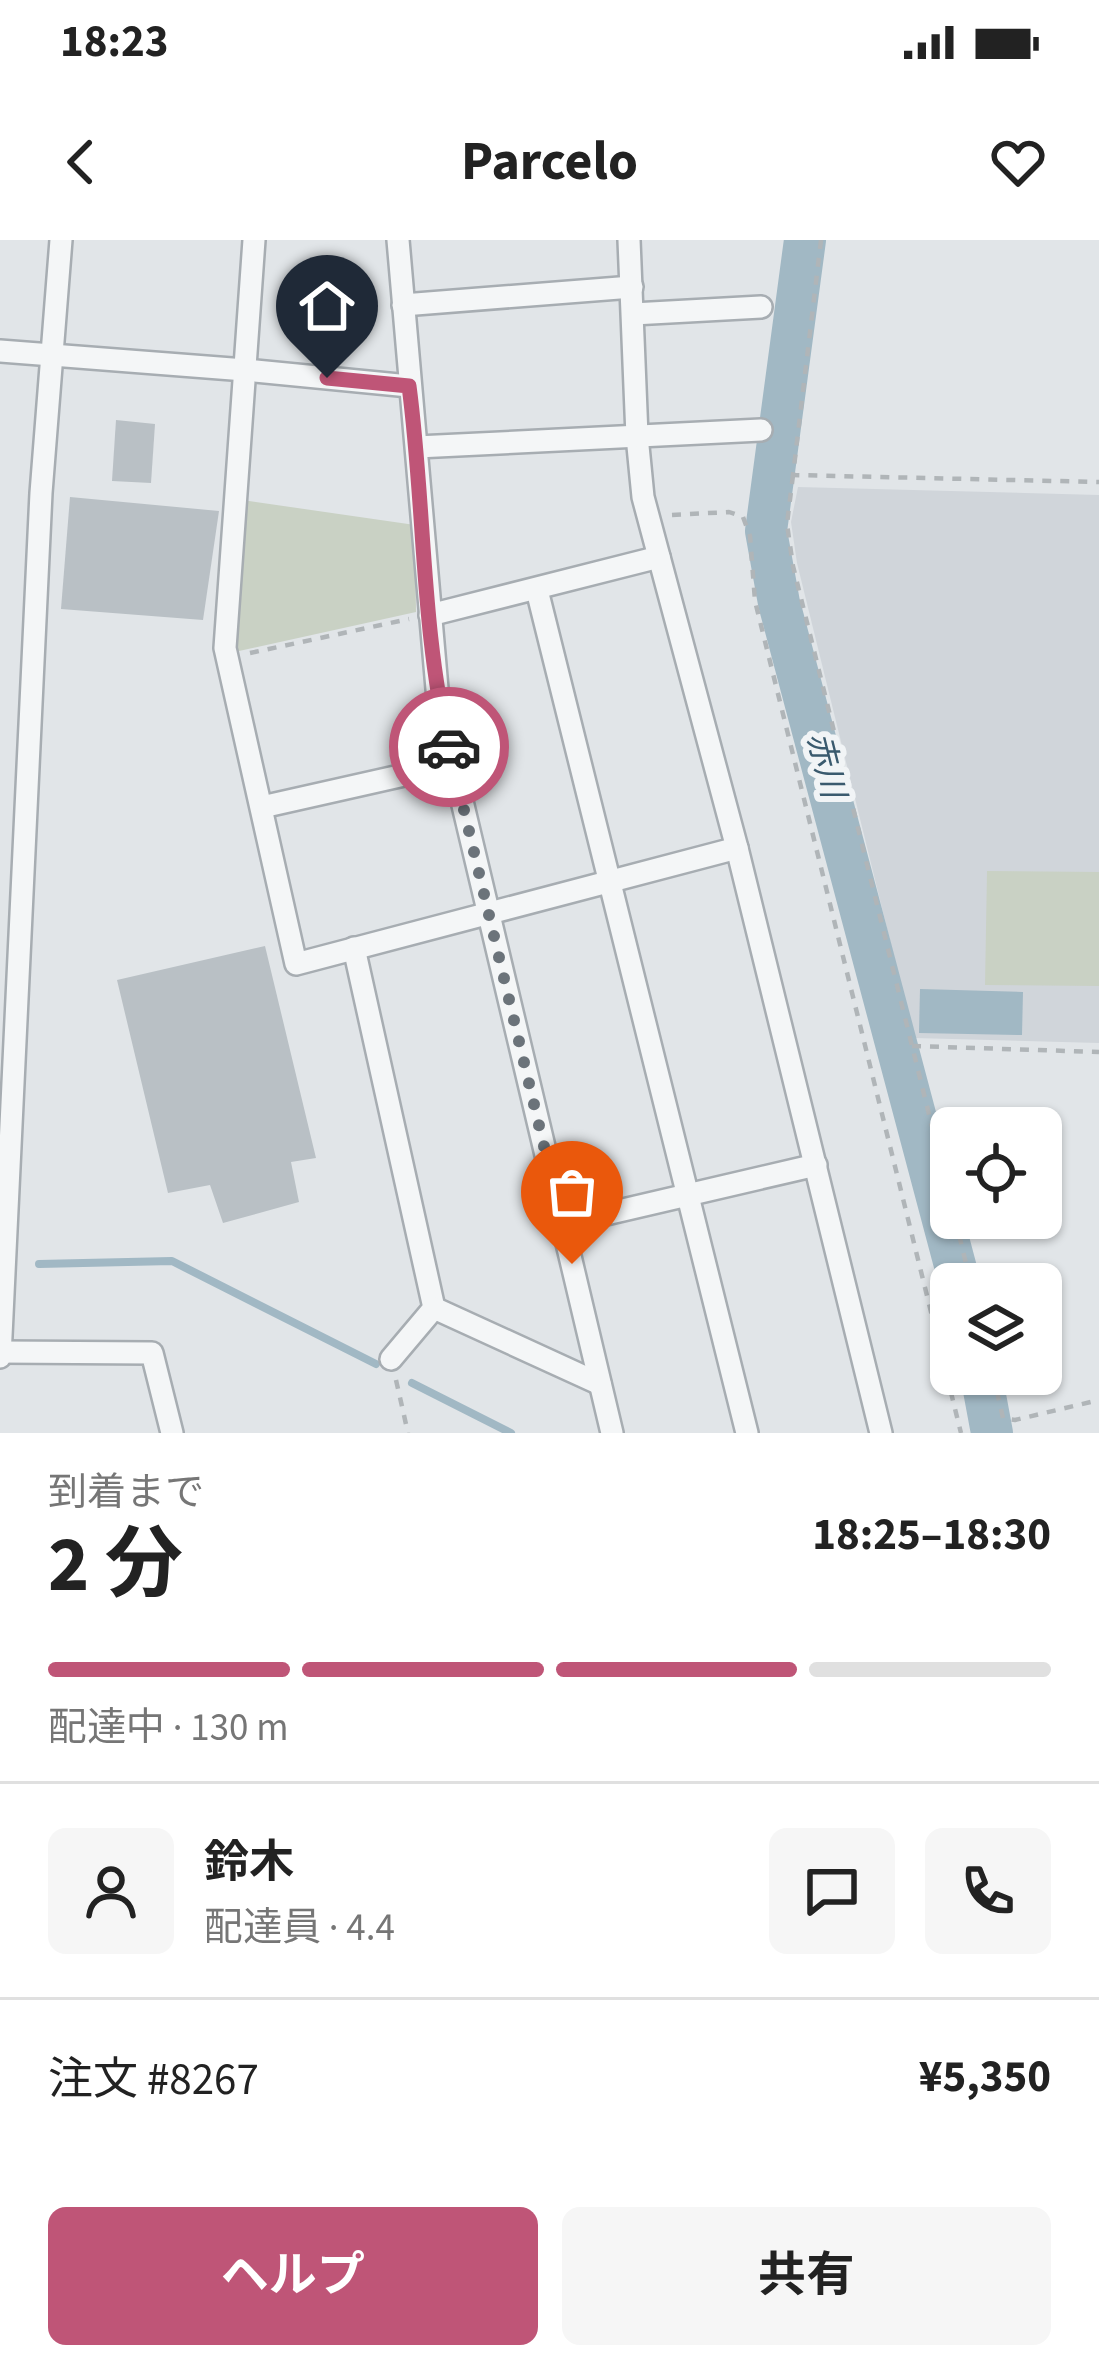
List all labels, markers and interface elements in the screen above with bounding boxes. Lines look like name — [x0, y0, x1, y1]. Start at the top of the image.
text: 18:23 — [60, 10, 169, 74]
text: Parcelo — [461, 124, 638, 201]
icon: back — [48, 129, 114, 195]
icon: heart — [985, 129, 1051, 195]
pin — [276, 255, 378, 378]
icon: home — [294, 273, 360, 339]
courier — [389, 687, 509, 807]
icon: car — [416, 714, 482, 780]
water label: 赤川 — [795, 727, 858, 806]
map controls — [930, 1107, 1062, 1395]
button: locate — [930, 1107, 1062, 1239]
pin — [521, 1141, 623, 1264]
icon: bag — [539, 1159, 605, 1225]
button: layers — [930, 1263, 1062, 1395]
text: 到着まで — [48, 1465, 204, 1521]
text: 18:25–18:30 — [812, 1503, 1051, 1567]
text: 2 分 — [48, 1510, 183, 1621]
text: 配達中 · 130 m — [48, 1700, 289, 1756]
button: person — [48, 1828, 174, 1954]
button: chat — [769, 1828, 895, 1954]
button: phone — [925, 1828, 1051, 1954]
text: 鈴木 — [204, 1831, 294, 1895]
text: 配達員 · 4.4 — [204, 1900, 395, 1956]
text: ¥5,350 — [919, 2045, 1051, 2109]
text: 注文 #8267 — [48, 2048, 259, 2112]
button: ヘルプ — [48, 2207, 538, 2345]
button: 共有 — [562, 2207, 1051, 2345]

